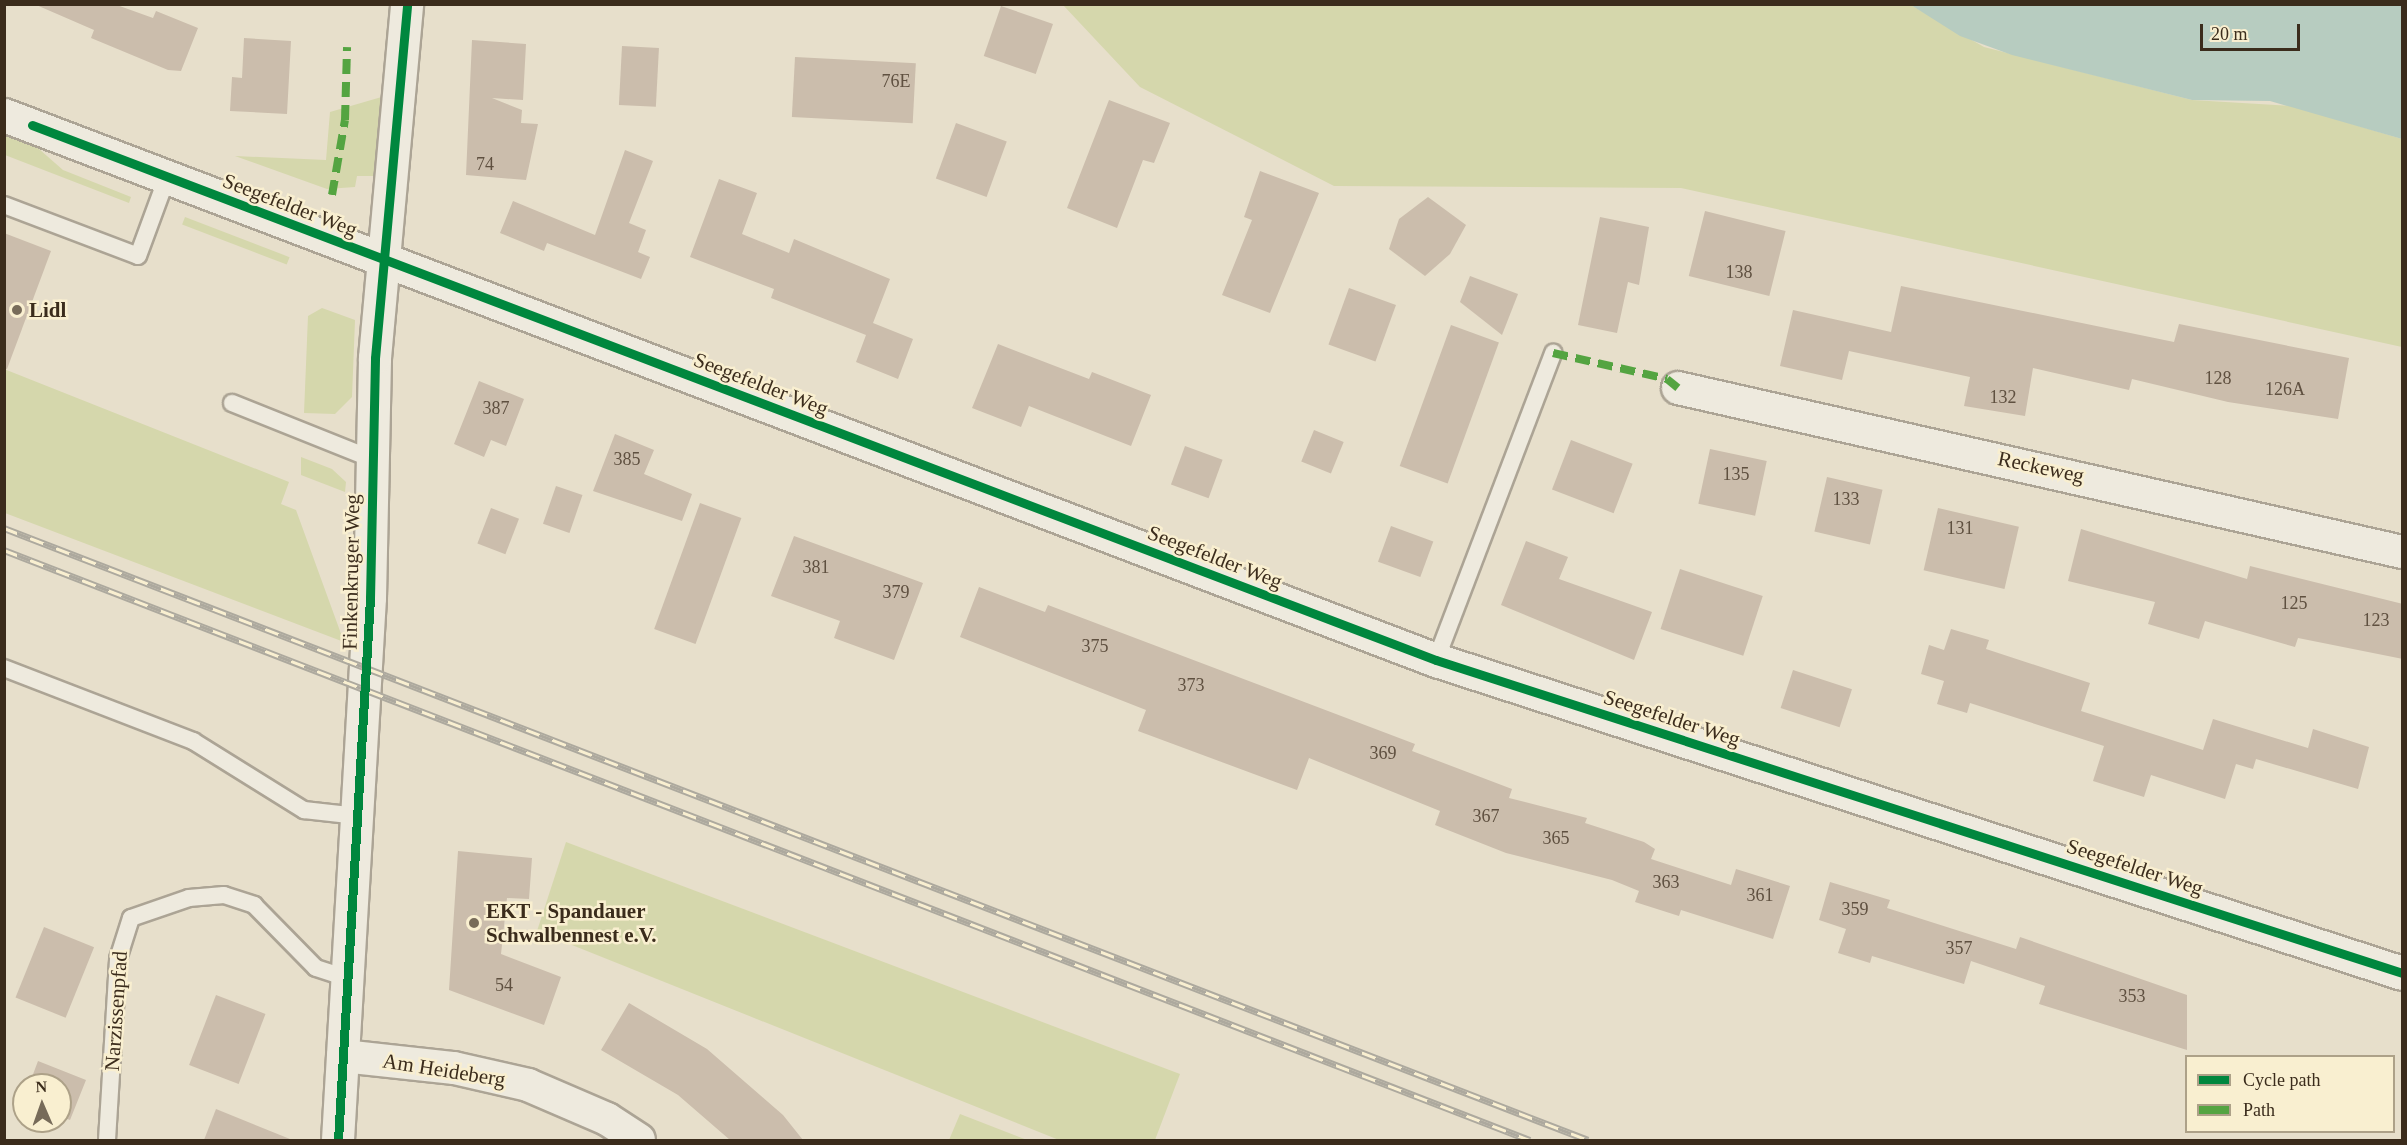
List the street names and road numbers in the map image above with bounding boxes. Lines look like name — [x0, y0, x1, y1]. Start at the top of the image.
street label: Seegefelder Weg — [219, 168, 361, 242]
street label: Seegefelder Weg — [690, 347, 832, 421]
street label: Reckeweg — [1996, 446, 2086, 488]
street label: Finkenkruger Weg — [337, 494, 365, 650]
street label: Seegefelder Weg — [1144, 520, 1286, 594]
street label: Seegefelder Weg — [1600, 684, 1744, 752]
street label: Seegefelder Weg — [2063, 833, 2207, 901]
street label: Narzissenpfad — [99, 950, 133, 1072]
street label: Am Heideberg — [381, 1048, 507, 1092]

